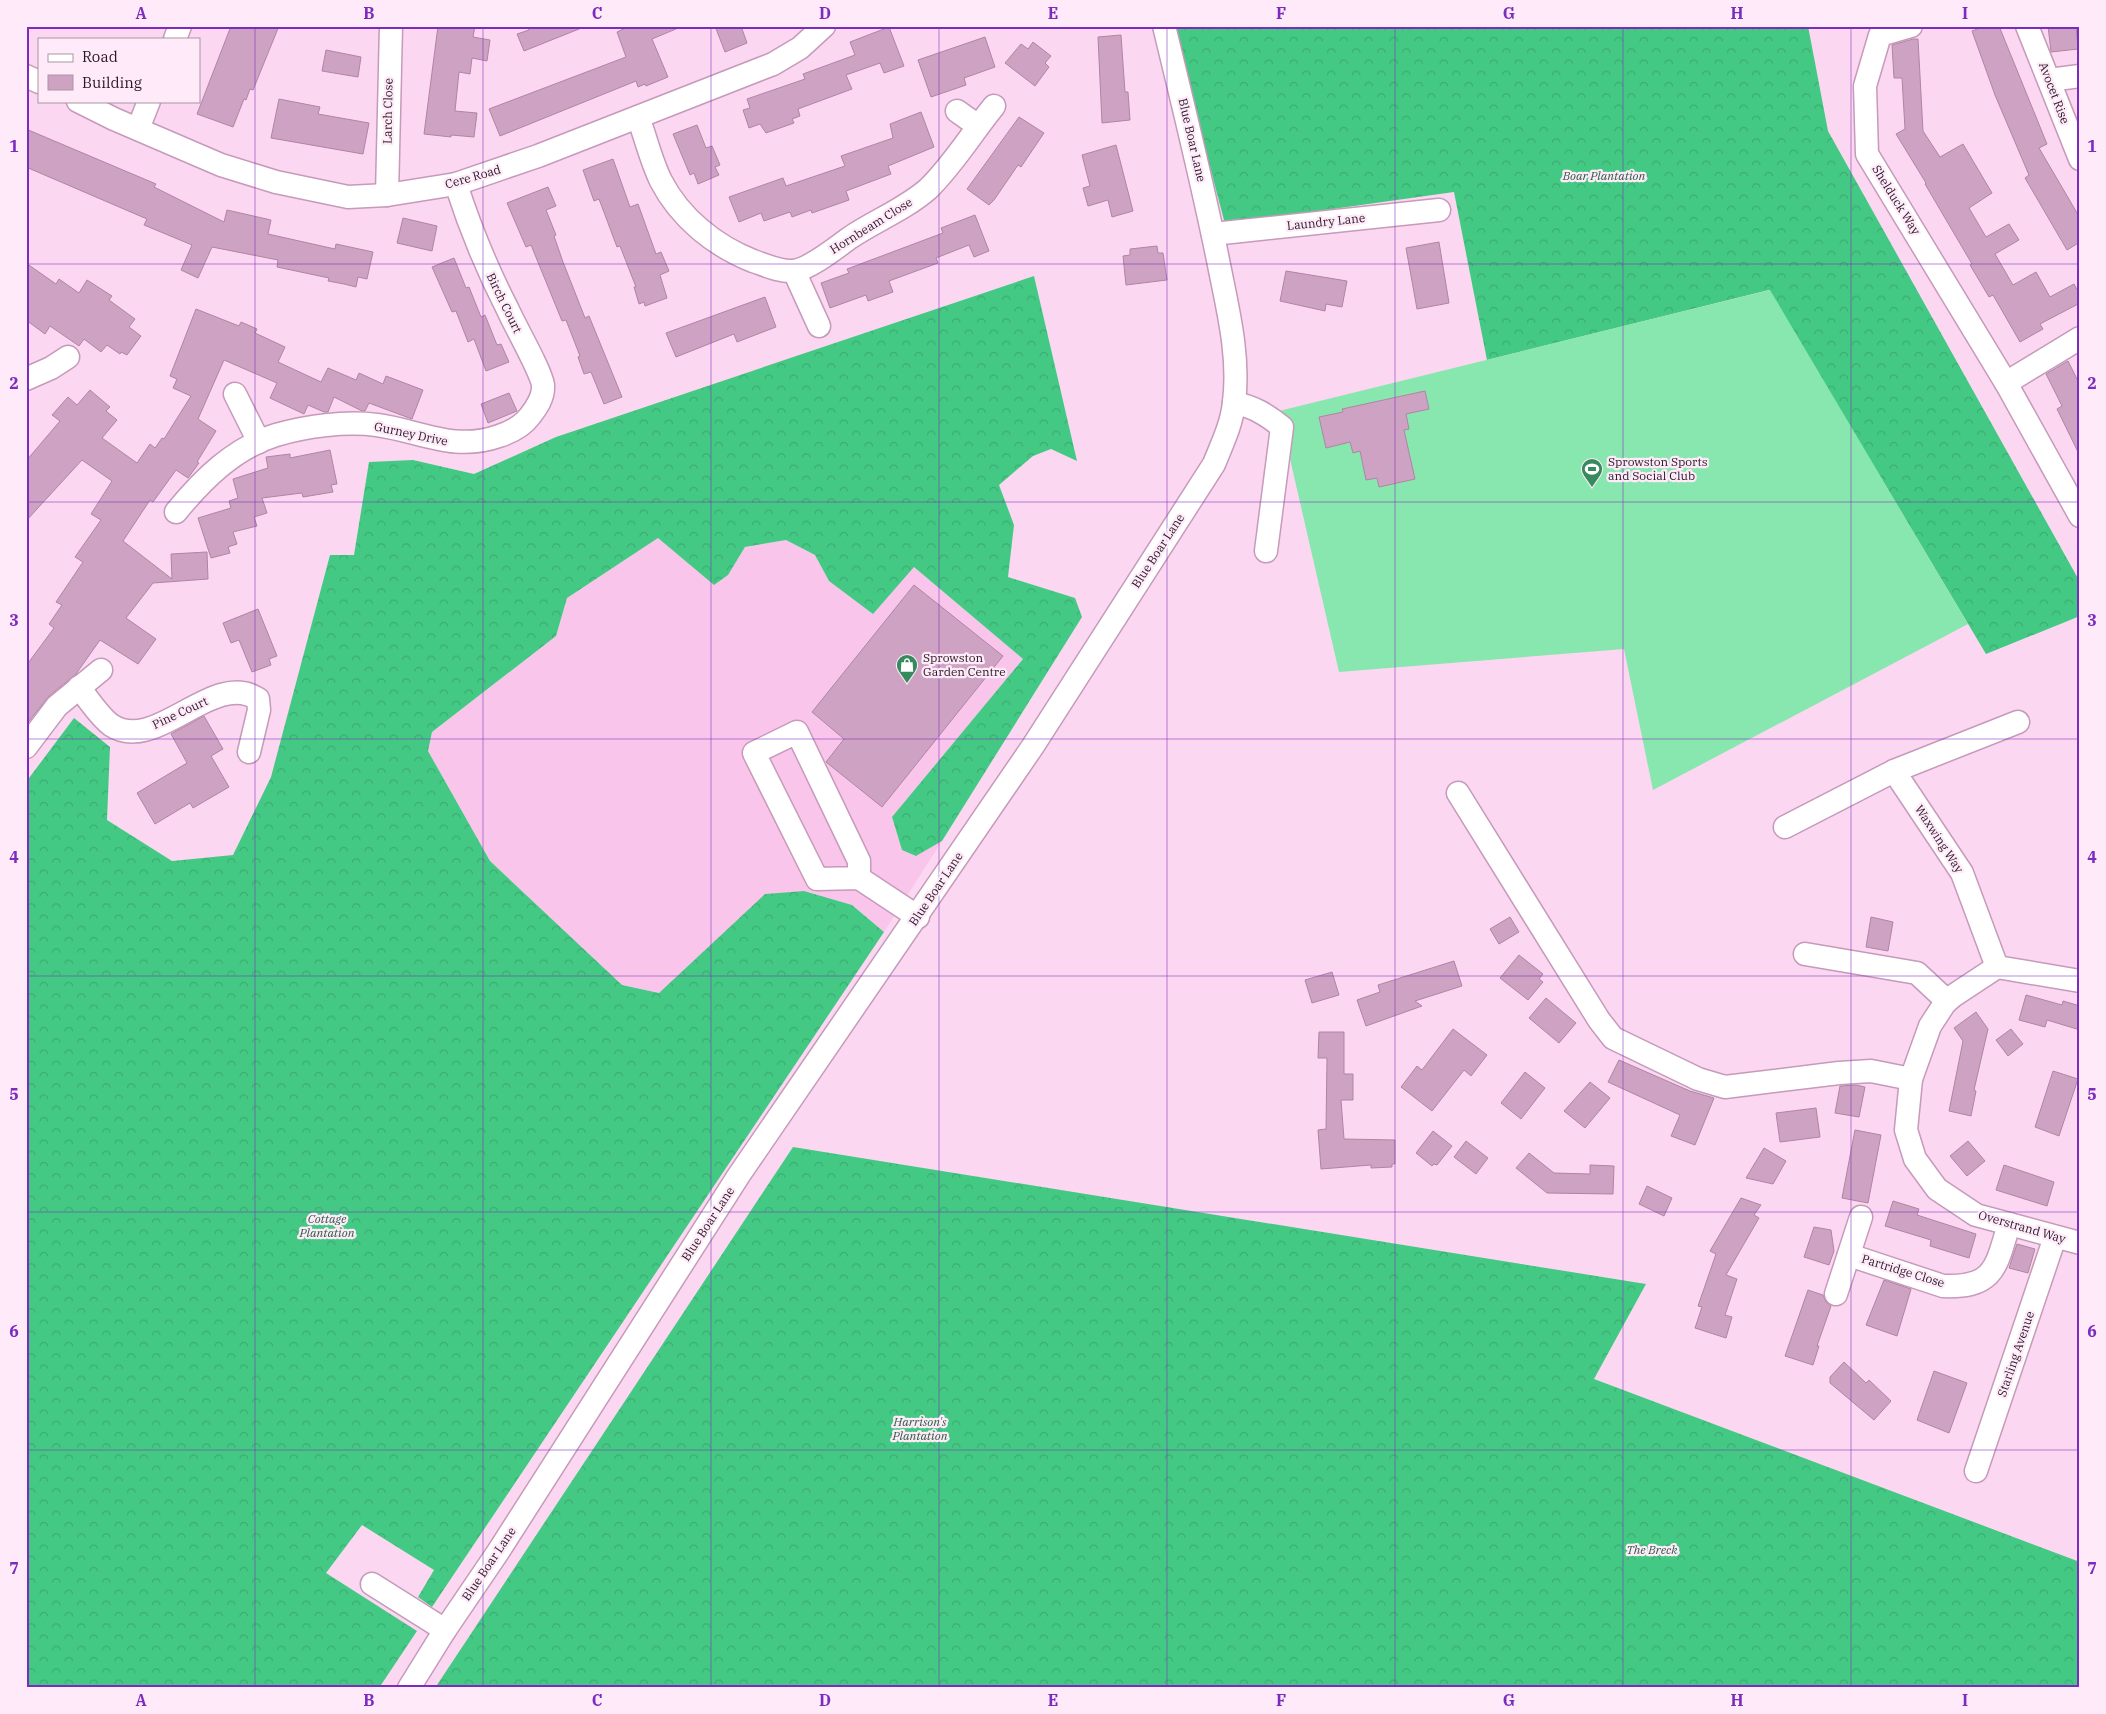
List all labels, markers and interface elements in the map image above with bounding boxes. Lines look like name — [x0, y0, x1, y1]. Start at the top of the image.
text: A — [135, 3, 147, 23]
text: B — [363, 3, 375, 23]
text: C — [592, 3, 602, 23]
text: D — [819, 3, 831, 23]
text: E — [1048, 3, 1058, 23]
text: F — [1276, 3, 1286, 23]
text: G — [1503, 3, 1515, 23]
text: H — [1731, 3, 1744, 23]
text: I — [1962, 3, 1968, 23]
legend — [38, 38, 200, 102]
text: Road — [82, 47, 118, 66]
street label: Avocet Rise — [2036, 60, 2073, 126]
text: Building — [82, 73, 142, 92]
street label: Larch Close — [379, 78, 396, 144]
street label: Blue Boar Lane — [1176, 96, 1209, 183]
text: 1 — [9, 136, 19, 156]
text: 1 — [2087, 136, 2097, 156]
street label: Cere Road — [443, 161, 502, 192]
street label: Shelduck Way — [1869, 162, 1924, 238]
park label: Boar Plantation — [1562, 168, 1645, 183]
street label: Hornbeam Close — [827, 194, 915, 257]
street label: Laundry Lane — [1286, 210, 1366, 233]
street label: Birch Court — [483, 270, 525, 335]
text: 2 — [9, 373, 19, 393]
text: 2 — [2087, 373, 2097, 393]
street label: Gurney Drive — [373, 418, 449, 449]
place label: Sprowston Sports and Social Club — [1608, 454, 1708, 483]
sports icon: Sprowston Sports and Social Club — [1580, 457, 1604, 488]
street label: Blue Boar Lane — [1128, 511, 1187, 591]
text: 3 — [9, 610, 19, 630]
text: 3 — [2087, 610, 2097, 630]
place label: Sprowston Garden Centre — [923, 650, 1006, 679]
shop icon: Sprowston Garden Centre — [895, 653, 919, 684]
street label: Pine Court — [150, 693, 210, 732]
street label: Waxwing Way — [1912, 802, 1967, 876]
text: 4 — [9, 847, 19, 867]
text: 4 — [2087, 847, 2097, 867]
street label: Blue Boar Lane — [905, 849, 966, 928]
text: 5 — [9, 1084, 19, 1104]
text: 5 — [2087, 1084, 2097, 1104]
street label: Blue Boar Lane — [678, 1184, 737, 1264]
street label: Overstrand Way — [1977, 1207, 2068, 1246]
park label: Cottage Plantation — [299, 1211, 355, 1240]
street label: Partridge Close — [1860, 1251, 1946, 1290]
street label: Starling Avenue — [1994, 1309, 2037, 1399]
text: 6 — [9, 1321, 19, 1341]
text: 6 — [2087, 1321, 2097, 1341]
park label: Harrison's Plantation — [892, 1414, 948, 1443]
street label: Blue Boar Lane — [458, 1524, 519, 1603]
park label: The Breck — [1626, 1542, 1678, 1557]
text: 7 — [9, 1558, 19, 1578]
text: 7 — [2087, 1558, 2097, 1578]
text: A — [135, 1690, 147, 1710]
text: B — [363, 1690, 375, 1710]
text: C — [592, 1690, 602, 1710]
text: D — [819, 1690, 831, 1710]
text: E — [1048, 1690, 1058, 1710]
text: F — [1276, 1690, 1286, 1710]
text: G — [1503, 1690, 1515, 1710]
text: H — [1731, 1690, 1744, 1710]
text: I — [1962, 1690, 1968, 1710]

